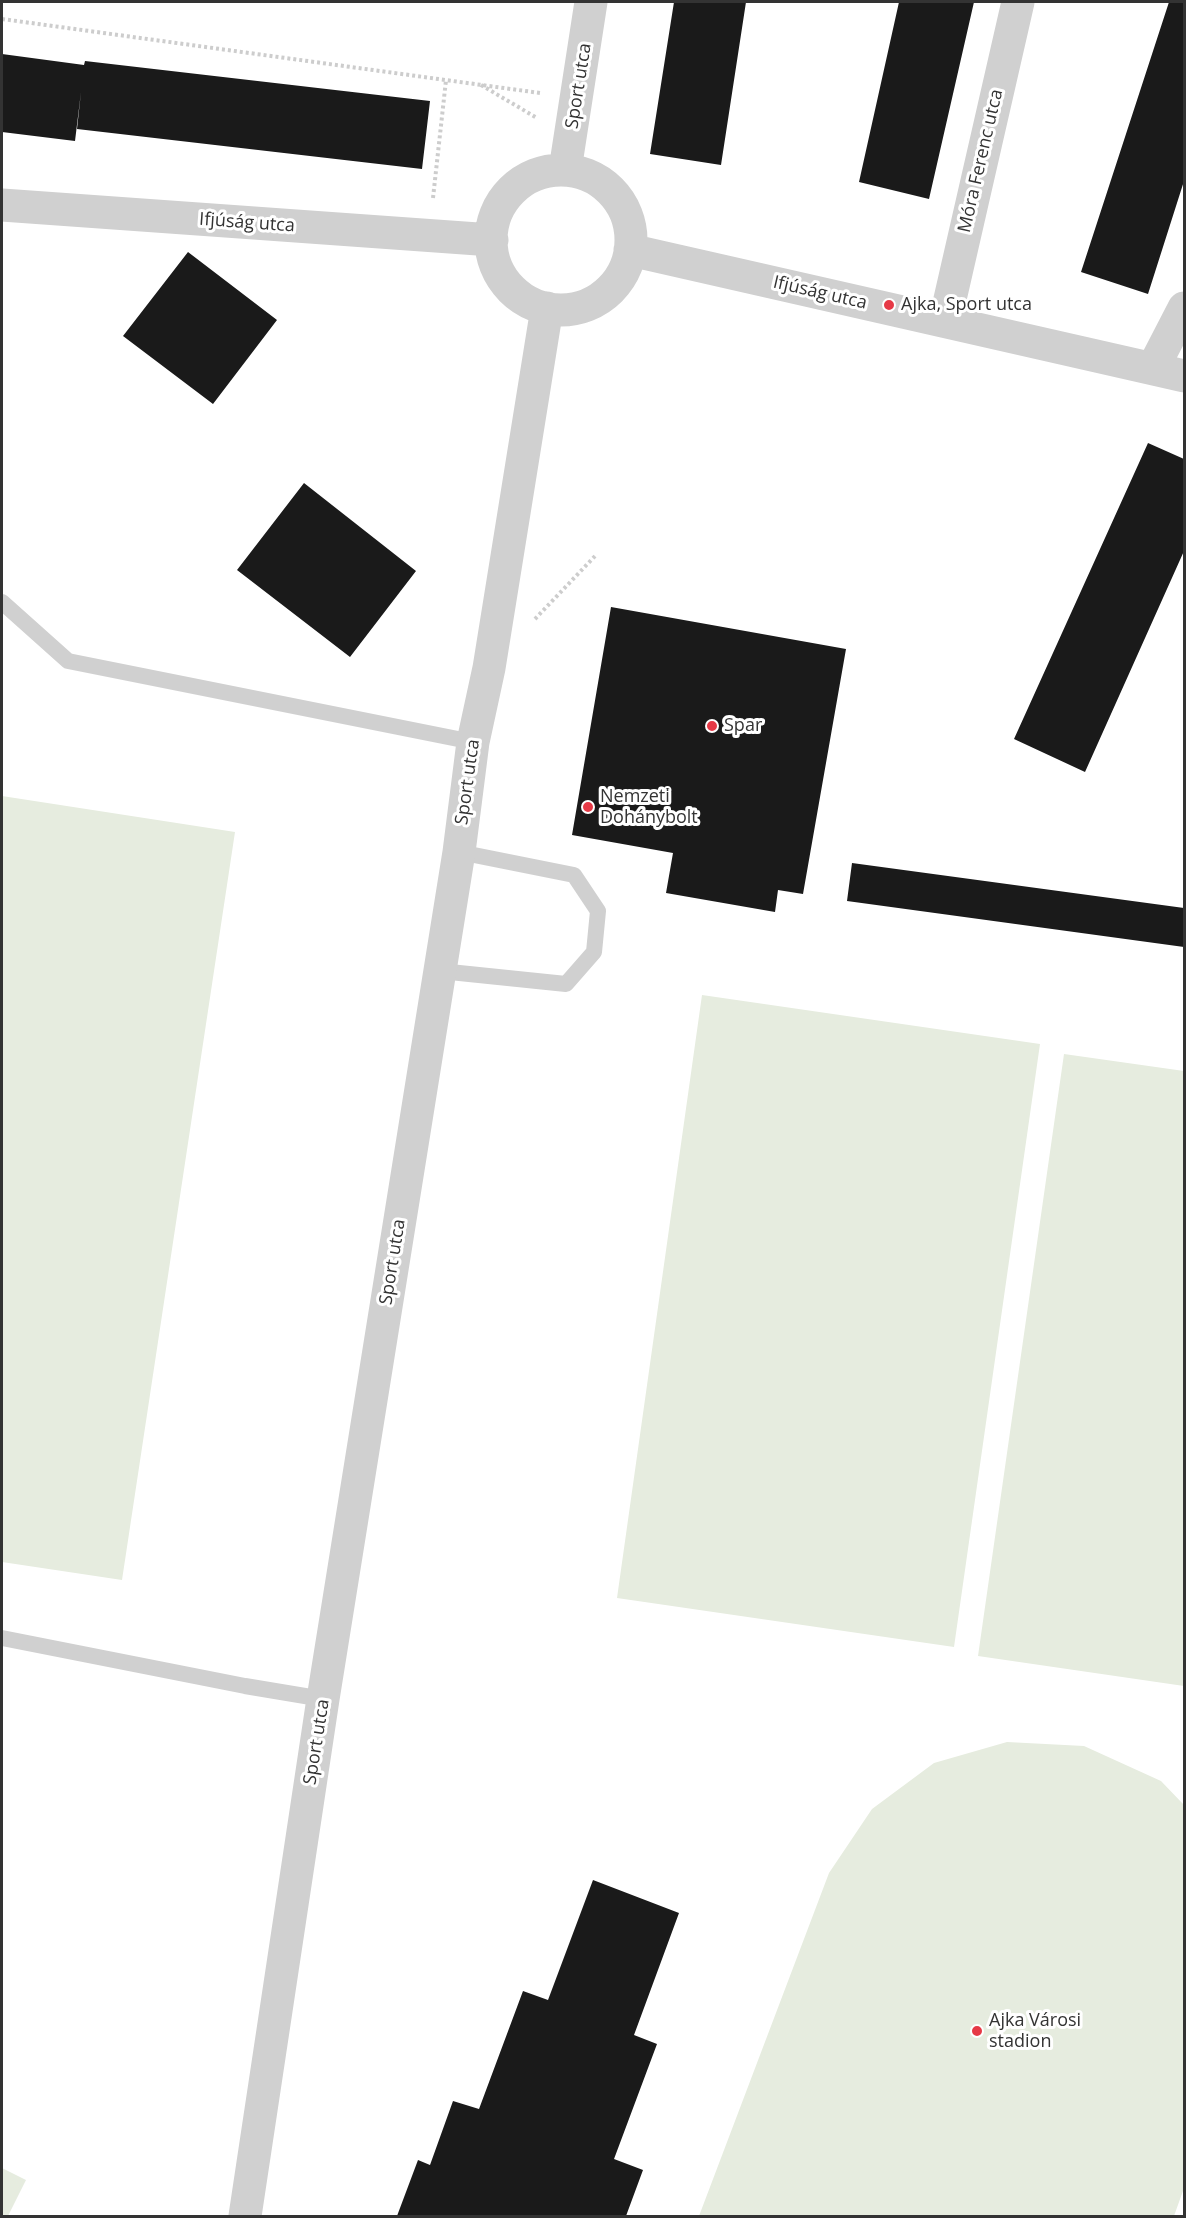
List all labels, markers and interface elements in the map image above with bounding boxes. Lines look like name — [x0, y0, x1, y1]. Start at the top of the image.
street label: Sport utca — [562, 42, 596, 130]
street label: Móra Ferenc utca — [954, 87, 1008, 235]
street label: Ifjúság utca — [198, 209, 296, 237]
street label: Ifjúság utca — [771, 272, 869, 314]
place label: Ajka, Sport utca — [901, 294, 1032, 316]
marker: Ajka, Sport utca — [882, 298, 896, 312]
place label: Spar — [724, 715, 762, 737]
marker: Spar — [705, 719, 719, 733]
street label: Sport utca — [451, 738, 485, 826]
place label: Nemzeti Dohánybolt — [600, 786, 698, 828]
marker: Nemzeti Dohánybolt — [581, 800, 595, 814]
street label: Sport utca — [376, 1218, 410, 1306]
street label: Sport utca — [300, 1698, 334, 1786]
place label: Ajka Városi stadion — [989, 2010, 1081, 2052]
marker: Ajka Városi stadion — [970, 2024, 984, 2038]

